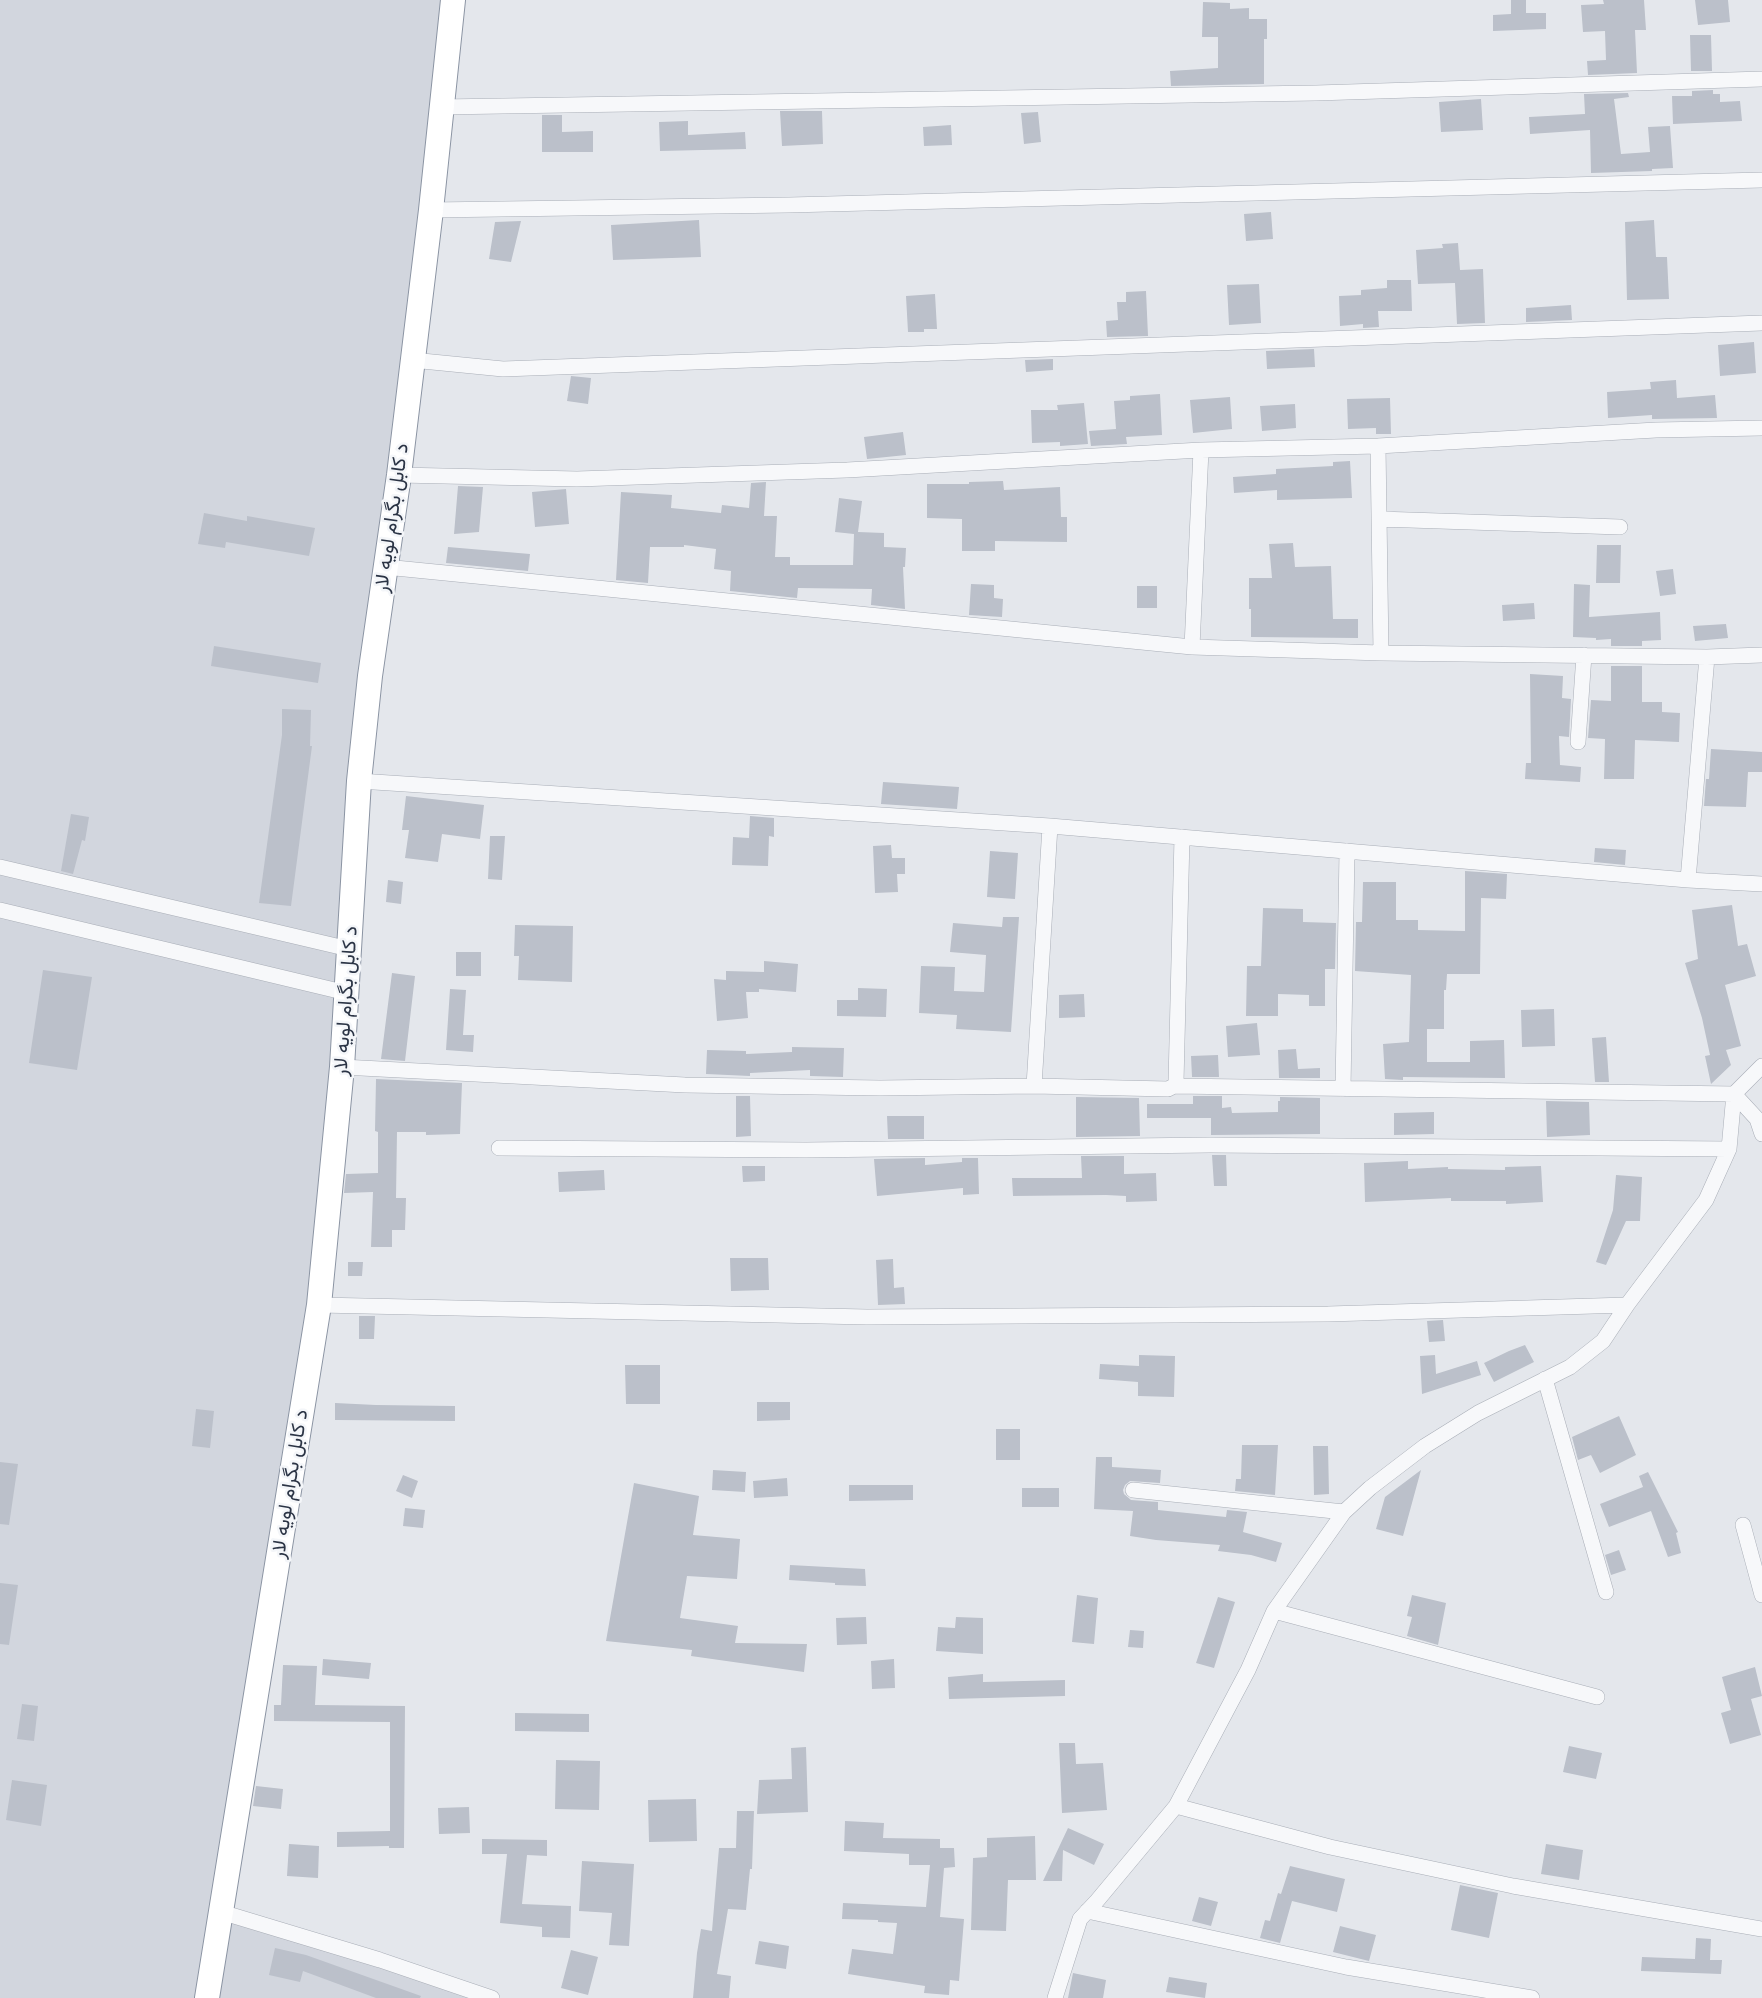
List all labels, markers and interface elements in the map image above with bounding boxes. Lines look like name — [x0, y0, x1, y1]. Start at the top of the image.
street label: د کابل بگرام لویه لار — [370, 442, 414, 594]
street label: د کابل بگرام لویه لار — [329, 925, 363, 1077]
street label: د کابل بگرام لویه لار — [266, 1408, 314, 1560]

